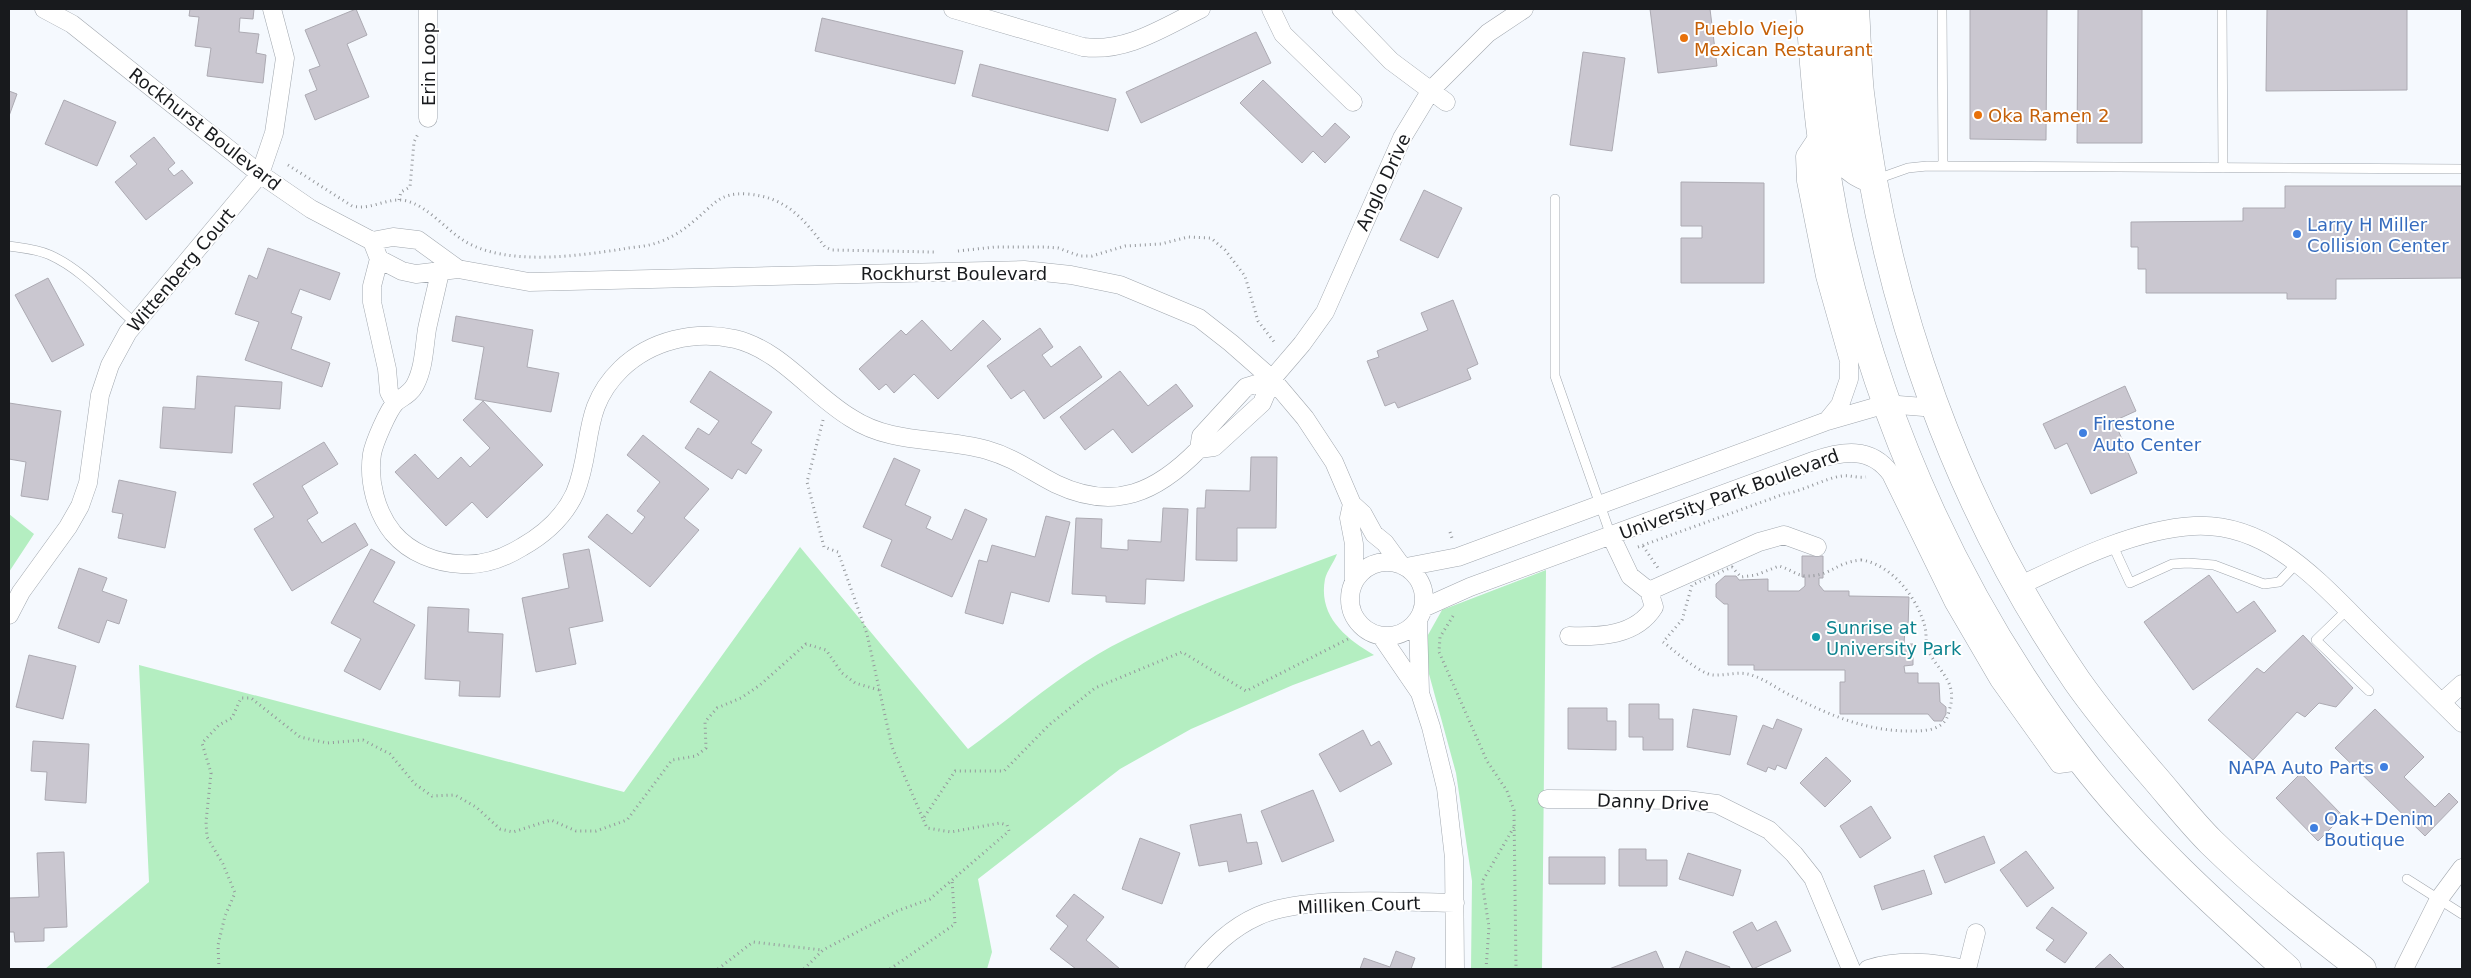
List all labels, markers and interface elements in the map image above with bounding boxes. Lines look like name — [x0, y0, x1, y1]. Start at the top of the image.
place label: Pueblo Viejo Mexican Restaurant — [1694, 18, 1873, 60]
street label: Erin Loop — [418, 22, 439, 106]
marker: Pueblo Viejo Mexican Restaurant — [1678, 32, 1690, 44]
street label: Rockhurst Boulevard — [125, 63, 285, 195]
place label: Oka Ramen 2 — [1988, 105, 2109, 126]
marker: Oka Ramen 2 — [1972, 109, 1984, 121]
street label: Anglo Drive — [1351, 130, 1415, 234]
street label: Wittenberg Court — [123, 204, 239, 336]
place label: Larry H Miller Collision Center — [2307, 214, 2449, 256]
marker: Larry H Miller Collision Center — [2291, 228, 2303, 240]
street label: Rockhurst Boulevard — [861, 263, 1047, 284]
place label: Firestone Auto Center — [2093, 413, 2202, 455]
marker: Firestone Auto Center — [2077, 427, 2089, 439]
street label: University Park Boulevard — [1616, 444, 1842, 544]
place label: Sunrise at University Park — [1826, 617, 1962, 659]
marker: Sunrise at University Park — [1810, 631, 1822, 643]
place label: NAPA Auto Parts — [2228, 757, 2374, 778]
marker: NAPA Auto Parts — [2378, 761, 2390, 773]
street label: Danny Drive — [1597, 790, 1709, 814]
place label: Oak+Denim Boutique — [2324, 808, 2434, 850]
marker: Oak+Denim Boutique — [2308, 822, 2320, 834]
street label: Milliken Court — [1297, 892, 1421, 918]

